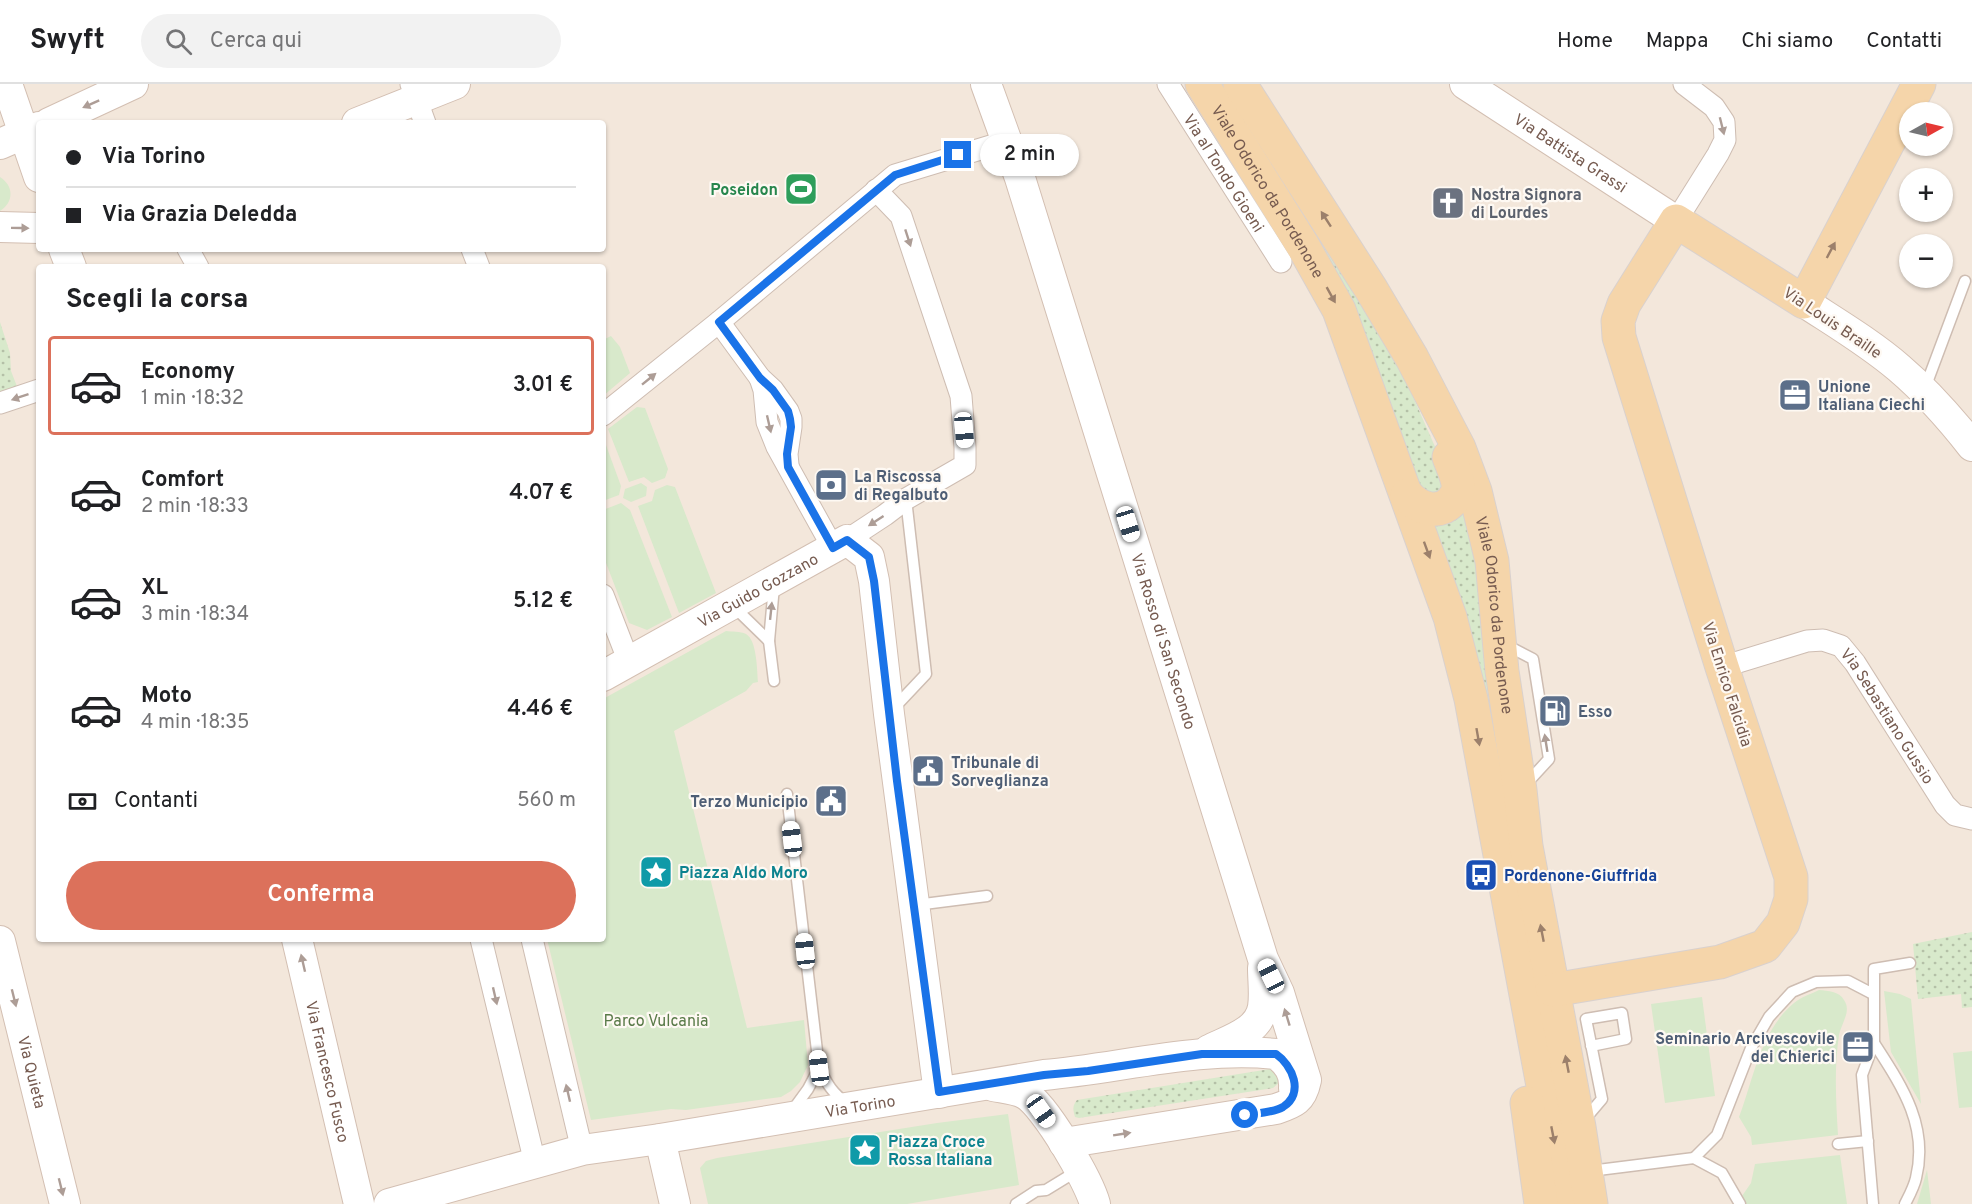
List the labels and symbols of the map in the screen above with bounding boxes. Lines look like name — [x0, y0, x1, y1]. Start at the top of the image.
one-way arrow — [81, 99, 99, 109]
street label: Viale Odorico da Pordenone — [1206, 102, 1327, 282]
north arrow — [1899, 102, 1953, 156]
street label: Via Battista Grassi — [1509, 110, 1630, 198]
street label: Via al Tondo Gioeni — [1178, 111, 1268, 237]
one-way arrow — [1718, 117, 1727, 136]
callout: 2 min — [979, 134, 1078, 176]
route end — [944, 141, 971, 168]
sports icon: Poseidon — [783, 171, 819, 207]
place label: Poseidon — [710, 181, 778, 201]
church icon: Nostra Signora di Lourdes — [1430, 185, 1466, 221]
place label: Nostra Signora di Lourdes — [1471, 186, 1582, 224]
one-way arrow — [1321, 211, 1332, 227]
one-way arrow — [10, 223, 29, 233]
one-way arrow — [904, 229, 914, 247]
one-way arrow — [1826, 241, 1836, 259]
street label: Via Louis Braille — [1779, 283, 1885, 364]
one-way arrow — [1326, 287, 1336, 304]
one-way arrow — [641, 372, 657, 385]
office icon: Unione Italiana Ciechi — [1777, 377, 1813, 413]
place label: Unione Italiana Ciechi — [1818, 378, 1925, 416]
one-way arrow — [10, 392, 28, 402]
car — [953, 411, 975, 449]
one-way arrow — [765, 415, 774, 434]
bank icon: La Riscossa di Regalbuto — [813, 467, 849, 503]
place label: La Riscossa di Regalbuto — [854, 468, 948, 506]
car — [1114, 504, 1142, 544]
street label: Viale Odorico da Pordenone — [1470, 515, 1516, 716]
one-way arrow — [868, 516, 884, 527]
one-way arrow — [1422, 541, 1432, 559]
street label: Via Guido Gozzano — [695, 550, 823, 633]
street label: Via Rosso di San Secondo — [1125, 551, 1199, 732]
one-way arrow — [766, 601, 775, 620]
street label: Via Enrico Falcidia — [1696, 620, 1756, 750]
street label: Via Sebastiano Gussio — [1835, 645, 1937, 789]
fuel station icon: Esso — [1537, 693, 1573, 729]
place label: Esso — [1578, 703, 1612, 723]
one-way arrow — [1473, 728, 1482, 747]
one-way arrow — [1542, 733, 1551, 752]
public building icon: Tribunale di Sorveglianza — [910, 753, 946, 789]
place label: Tribunale di Sorveglianza — [951, 754, 1049, 792]
public building icon: Terzo Municipio — [813, 783, 849, 819]
place label: Terzo Municipio — [690, 793, 808, 813]
car — [781, 820, 803, 858]
place icon: Piazza Aldo Moro — [638, 854, 674, 890]
bus stop icon: Pordenone-Giuffrida — [1463, 857, 1499, 893]
place label: Piazza Aldo Moro — [679, 864, 808, 884]
place label: Pordenone-Giuffrida — [1504, 867, 1657, 887]
one-way arrow — [1537, 923, 1546, 942]
car — [794, 932, 816, 970]
one-way arrow — [297, 954, 307, 972]
car — [1255, 956, 1287, 996]
one-way arrow — [490, 987, 500, 1005]
one-way arrow — [10, 989, 20, 1007]
street label: Via Francesco Fusco — [300, 999, 352, 1145]
one-way arrow — [1282, 1008, 1291, 1026]
park label: Parco Vulcania — [604, 1012, 708, 1032]
office icon: Seminario Arcivescovile dei Chierici — [1840, 1029, 1876, 1065]
place label: Seminario Arcivescovile dei Chierici — [1655, 1030, 1835, 1068]
street label: Via Quieta — [12, 1034, 49, 1111]
car — [808, 1049, 830, 1087]
one-way arrow — [1562, 1054, 1571, 1073]
one-way arrow — [563, 1084, 573, 1103]
car — [1023, 1091, 1059, 1131]
street label: Via Torino — [824, 1092, 897, 1123]
route start — [1231, 1101, 1258, 1128]
one-way arrow — [1549, 1126, 1558, 1145]
one-way arrow — [1112, 1130, 1131, 1139]
place icon: Piazza Croce Rossa Italiana — [847, 1132, 883, 1168]
place label: Piazza Croce Rossa Italiana — [888, 1133, 992, 1171]
one-way arrow — [57, 1178, 67, 1196]

